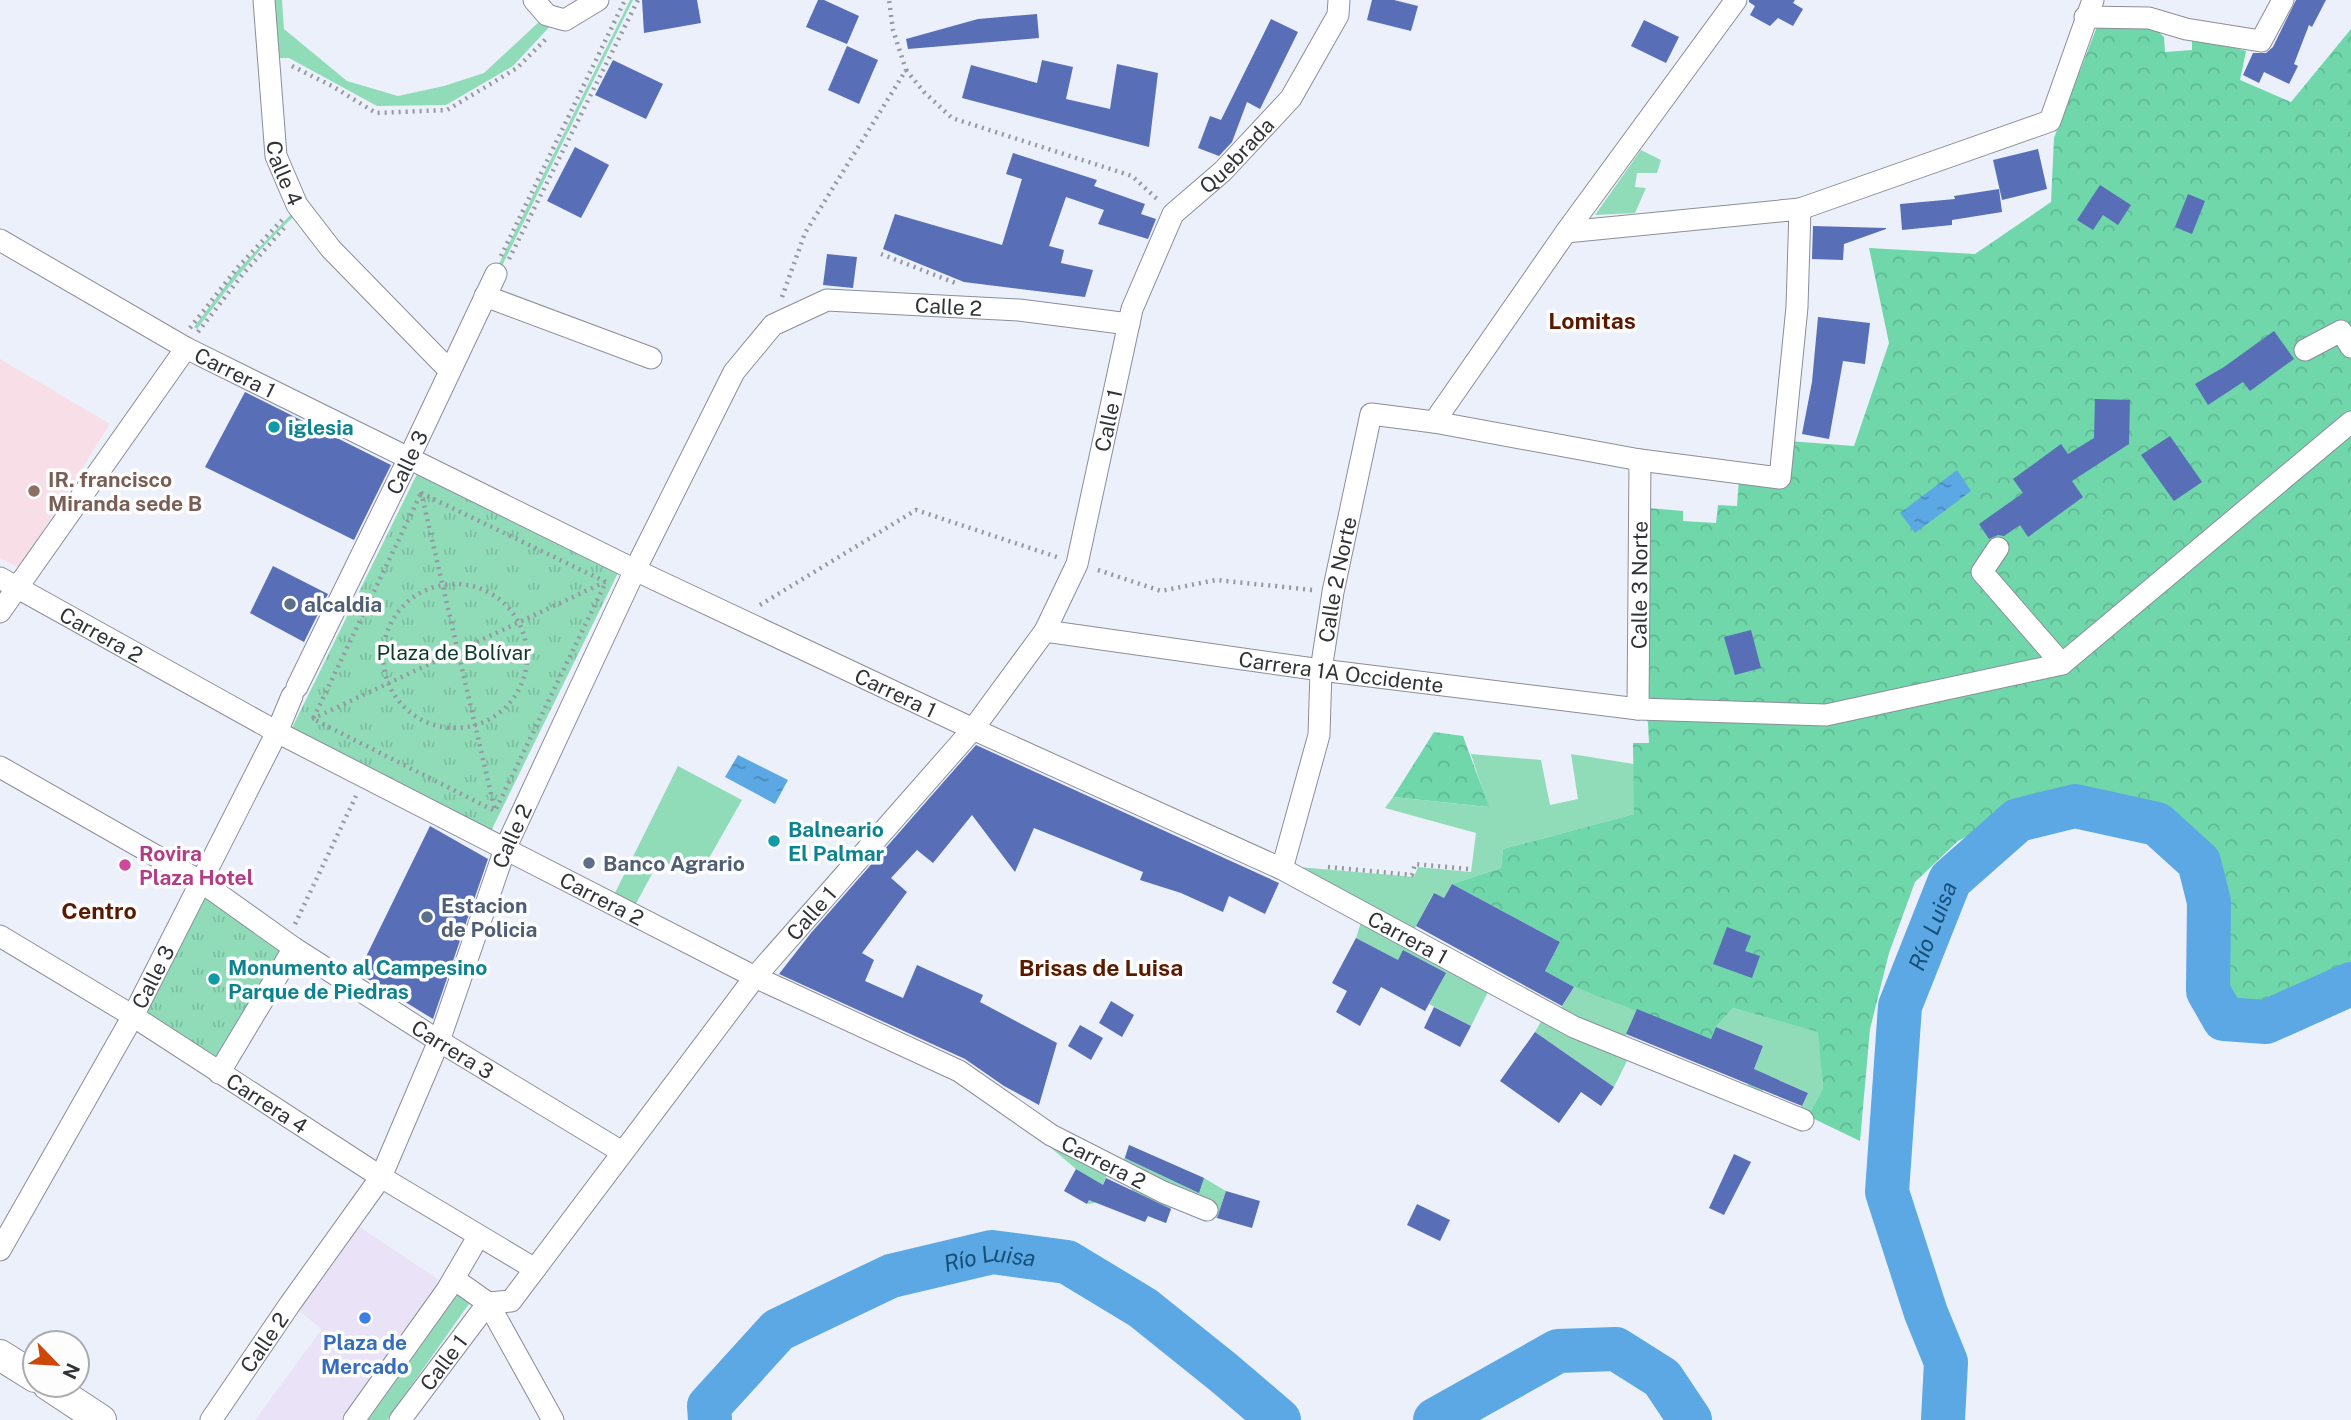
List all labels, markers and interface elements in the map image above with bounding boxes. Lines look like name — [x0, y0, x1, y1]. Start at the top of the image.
street label: Quebrada — [1194, 112, 1279, 198]
street label: Calle 4 — [262, 140, 308, 209]
street label: Calle 2 — [914, 292, 983, 321]
district label: Lomitas — [1548, 307, 1636, 334]
street label: Carrera 1 — [191, 342, 280, 403]
street label: Calle 1 — [1089, 387, 1127, 454]
place label: iglesia — [288, 415, 354, 440]
marker: iglesia — [266, 419, 282, 435]
street label: Calle 3 — [381, 426, 433, 498]
place label: IR. francisco Miranda sede B — [48, 467, 202, 516]
marker: IR. francisco Miranda sede B — [26, 483, 42, 499]
street label: Calle 2 Norte — [1313, 514, 1361, 644]
street label: Calle 3 Norte — [1626, 521, 1652, 649]
place label: alcaldia — [304, 592, 382, 617]
marker: alcaldia — [282, 596, 298, 612]
street label: Carrera 2 — [55, 601, 147, 667]
park label: Plaza de Bolívar — [377, 640, 531, 665]
street label: Carrera 1A Occidente — [1237, 646, 1445, 697]
street label: Carrera 1 — [851, 663, 940, 722]
street label: Calle 2 — [487, 800, 537, 871]
place label: Balneario El Palmar — [788, 817, 885, 866]
marker: Balneario El Palmar — [766, 833, 782, 849]
place label: Rovira Plaza Hotel — [139, 841, 254, 890]
place label: Banco Agrario — [603, 851, 745, 876]
marker: Banco Agrario — [581, 855, 597, 871]
marker: Rovira Plaza Hotel — [117, 857, 133, 873]
street label: Carrera 2 — [556, 867, 648, 930]
water label: Río Luisa — [1902, 877, 1962, 974]
street label: Calle 1 — [781, 881, 841, 945]
place label: Estacion de Policia — [441, 893, 537, 942]
district label: Centro — [61, 897, 137, 924]
street label: Carrera 1 — [1364, 905, 1452, 969]
marker: Estacion de Policia — [419, 909, 435, 925]
street label: Calle 3 — [126, 941, 179, 1013]
district label: Brisas de Luisa — [1019, 954, 1183, 981]
place label: Monumento al Campesino Parque de Piedras — [228, 955, 487, 1004]
marker: Monumento al Campesino Parque de Piedras — [206, 971, 222, 987]
street label: Carrera 3 — [407, 1014, 499, 1084]
street label: Carrera 4 — [222, 1068, 312, 1139]
street label: Carrera 2 — [1057, 1130, 1150, 1194]
water label: Río Luisa — [941, 1238, 1037, 1277]
street label: Calle 2 — [235, 1307, 293, 1377]
marker: Plaza de Mercado — [357, 1310, 373, 1326]
north arrow — [21, 1329, 91, 1399]
place label: Plaza de Mercado — [321, 1330, 409, 1379]
street label: Calle 1 — [414, 1330, 472, 1395]
text: N — [58, 1360, 85, 1383]

